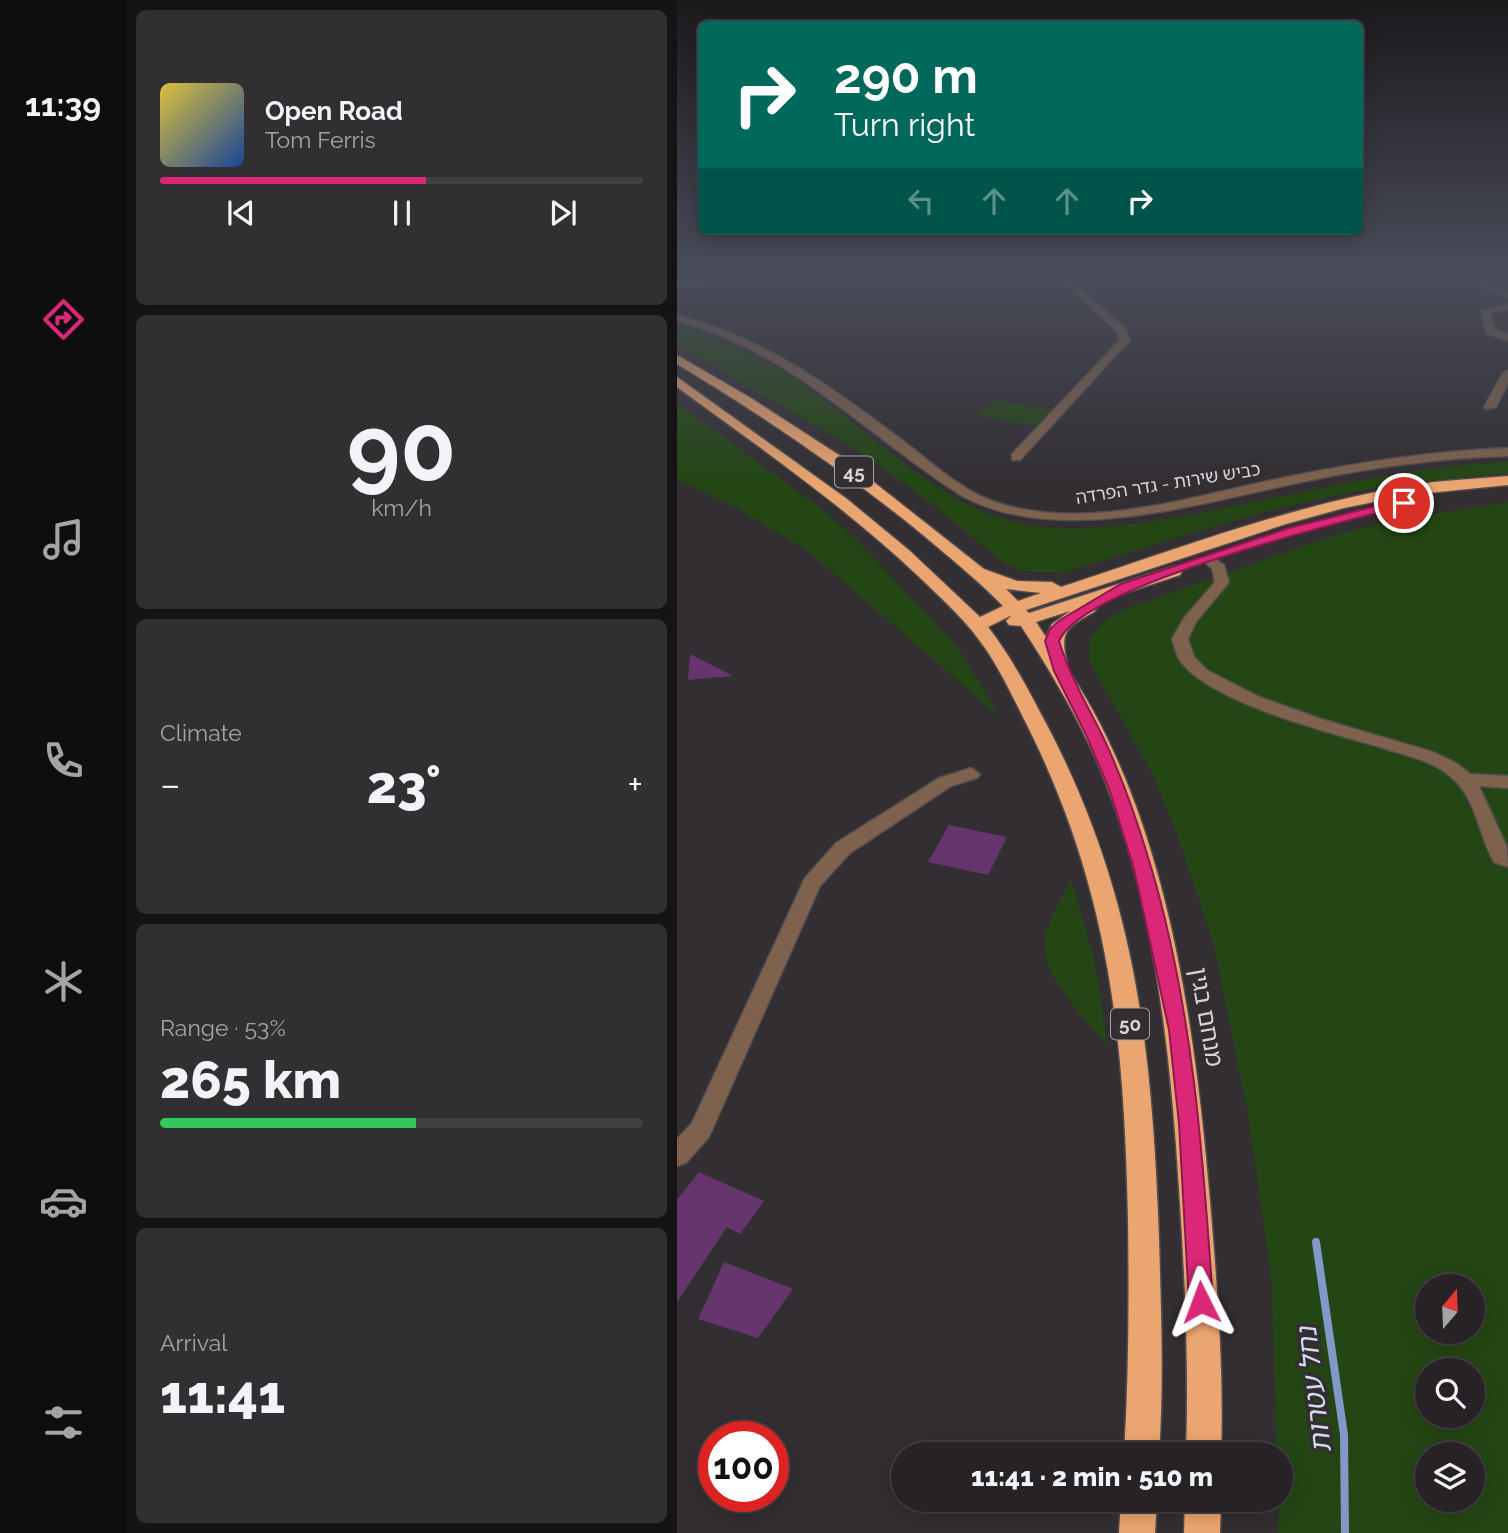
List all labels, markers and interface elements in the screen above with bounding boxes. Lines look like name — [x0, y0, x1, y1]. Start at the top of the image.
text: 290 m — [834, 47, 978, 104]
icon: right — [719, 49, 810, 140]
text: 11:39 — [25, 86, 101, 123]
text: Open Road — [265, 96, 403, 126]
text: Turn right — [834, 106, 975, 143]
text: Tom Ferris — [265, 126, 376, 153]
icon: left — [902, 182, 940, 220]
icon: ahead — [975, 182, 1013, 220]
icon: ahead — [1048, 182, 1086, 220]
icon: right — [1121, 182, 1159, 220]
icon: previous — [222, 194, 260, 232]
icon: pause — [383, 194, 421, 232]
icon: next — [544, 194, 582, 232]
icon: directions — [39, 295, 88, 344]
text: 90 — [347, 395, 456, 502]
road number: 45 — [835, 457, 873, 488]
street label: כביש שירות - גדר הפרדה — [1074, 458, 1262, 508]
pin — [1374, 473, 1434, 533]
icon: arrive — [1385, 484, 1423, 522]
text: km/h — [371, 494, 432, 521]
icon: music — [39, 515, 88, 564]
text: Climate — [160, 719, 242, 746]
icon: phone — [39, 736, 88, 785]
text: 23° — [367, 754, 441, 815]
text: − — [160, 762, 180, 807]
text: + — [627, 762, 643, 807]
icon: climate — [39, 957, 88, 1006]
street label: מנחם בגין — [1184, 965, 1230, 1069]
road number: 50 — [1111, 1008, 1149, 1040]
text: Range · 53% — [160, 1014, 286, 1041]
text: 265 km — [160, 1049, 341, 1110]
icon: car — [39, 1177, 88, 1226]
position arrow — [1164, 1265, 1238, 1339]
north arrow — [1415, 1274, 1485, 1344]
map controls — [1415, 1274, 1485, 1512]
water label: נחל עטרות — [1290, 1323, 1338, 1455]
text: Arrival — [160, 1329, 227, 1356]
button: search — [1415, 1358, 1485, 1428]
text: 11:41 — [160, 1364, 285, 1425]
icon: filters — [39, 1398, 88, 1447]
speed limit sign: 100 — [698, 1421, 789, 1512]
button: layers — [1415, 1442, 1485, 1512]
text: 11:41 · 2 min · 510 m — [971, 1462, 1213, 1492]

